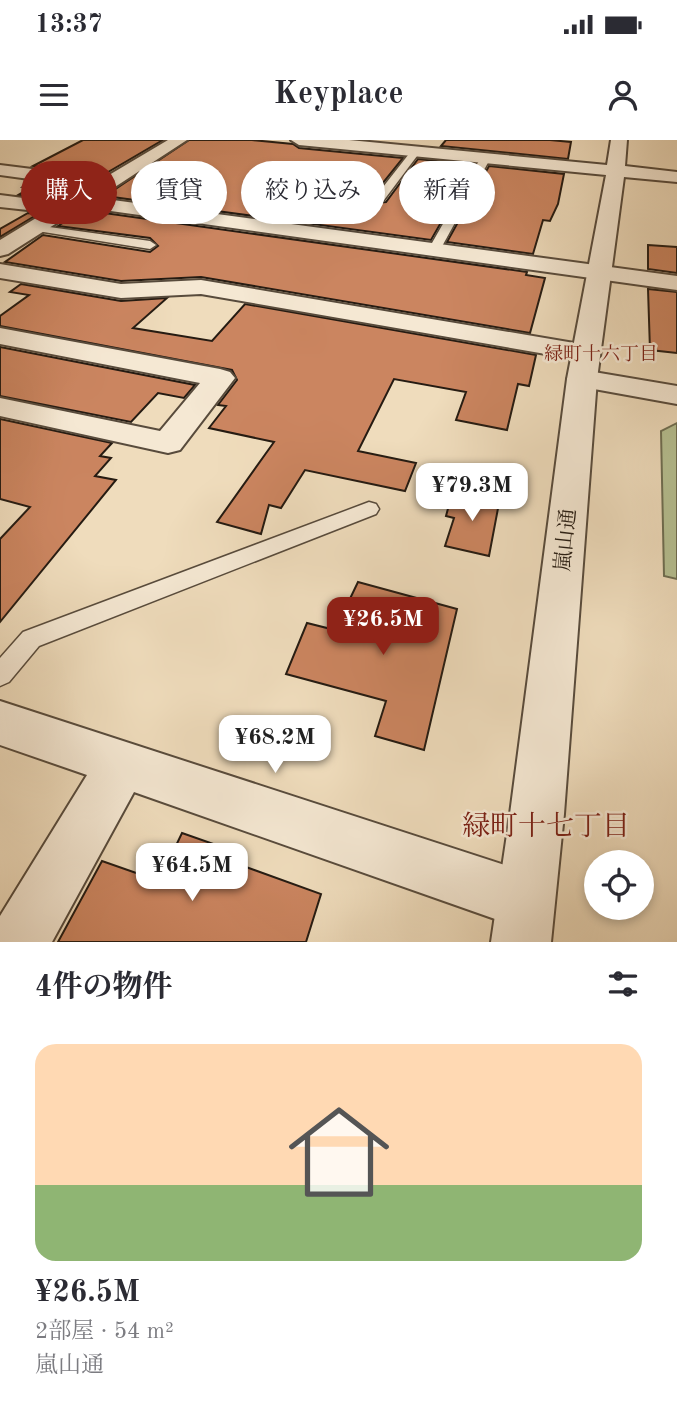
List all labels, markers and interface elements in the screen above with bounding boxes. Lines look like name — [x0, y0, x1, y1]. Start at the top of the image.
text: 13:37 — [35, 12, 103, 38]
icon: menu — [35, 76, 73, 114]
icon: person — [604, 76, 642, 114]
text: Keyplace — [273, 79, 404, 111]
chip: 購入 — [21, 161, 117, 224]
chip: 賃貸 — [131, 161, 227, 224]
chip: 絞り込み — [241, 161, 385, 224]
chip: 新着 — [399, 161, 495, 224]
district label: 緑町十六丁目 — [544, 344, 658, 365]
pin: ¥79.3M — [415, 464, 529, 523]
text: ¥79.3M — [432, 474, 512, 497]
street label: 嵐山通 — [551, 508, 580, 573]
pin: ¥26.5M — [326, 598, 440, 657]
text: ¥26.5M — [343, 608, 423, 631]
pin: ¥68.2M — [218, 716, 332, 775]
text: ¥68.2M — [235, 726, 315, 749]
district label: 緑町十七丁目 — [462, 811, 630, 842]
pin: ¥64.5M — [135, 844, 249, 903]
map controls — [584, 850, 654, 920]
button: locate — [584, 850, 654, 920]
text: ¥64.5M — [152, 854, 232, 877]
icon: filters — [604, 965, 642, 1003]
text: 4件の物件 — [35, 973, 172, 1003]
icon: home — [276, 1089, 402, 1215]
text: ¥26.5M — [35, 1278, 140, 1308]
text: 2部屋 · 54 m² — [35, 1320, 174, 1343]
text: 嵐山通 — [35, 1354, 104, 1377]

